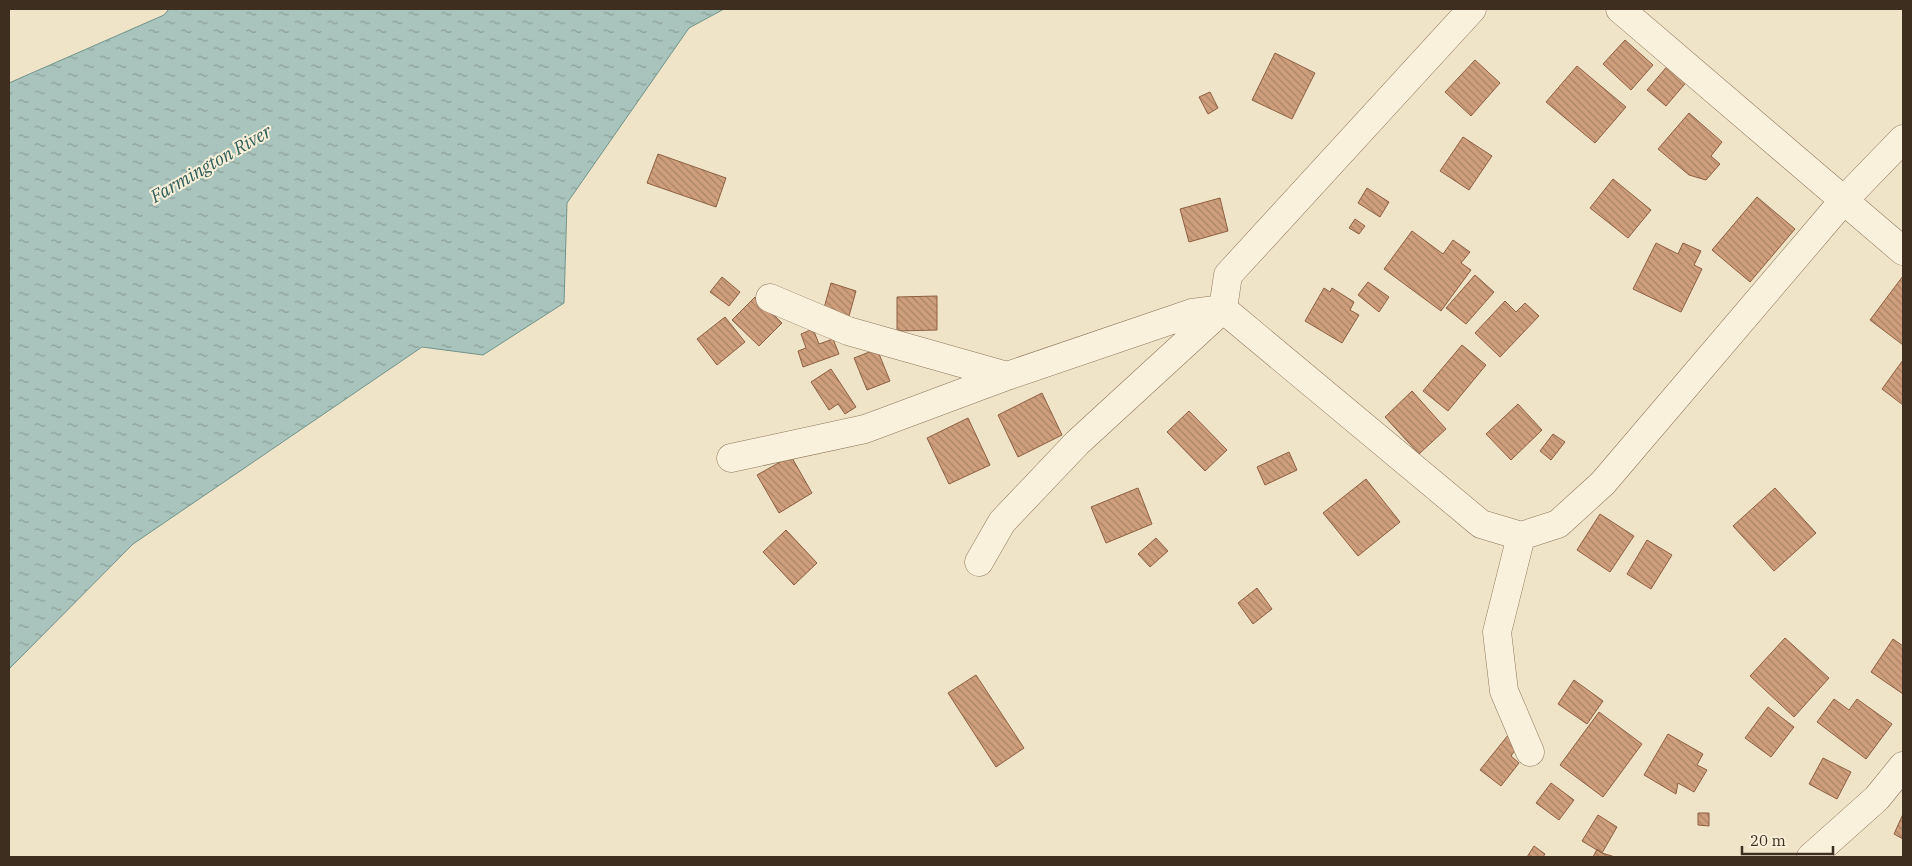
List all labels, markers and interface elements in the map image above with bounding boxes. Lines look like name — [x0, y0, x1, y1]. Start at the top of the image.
water label: Farmington River — [145, 119, 277, 208]
scale bar — [1742, 824, 1833, 856]
text: 20 m — [1750, 831, 1786, 850]

